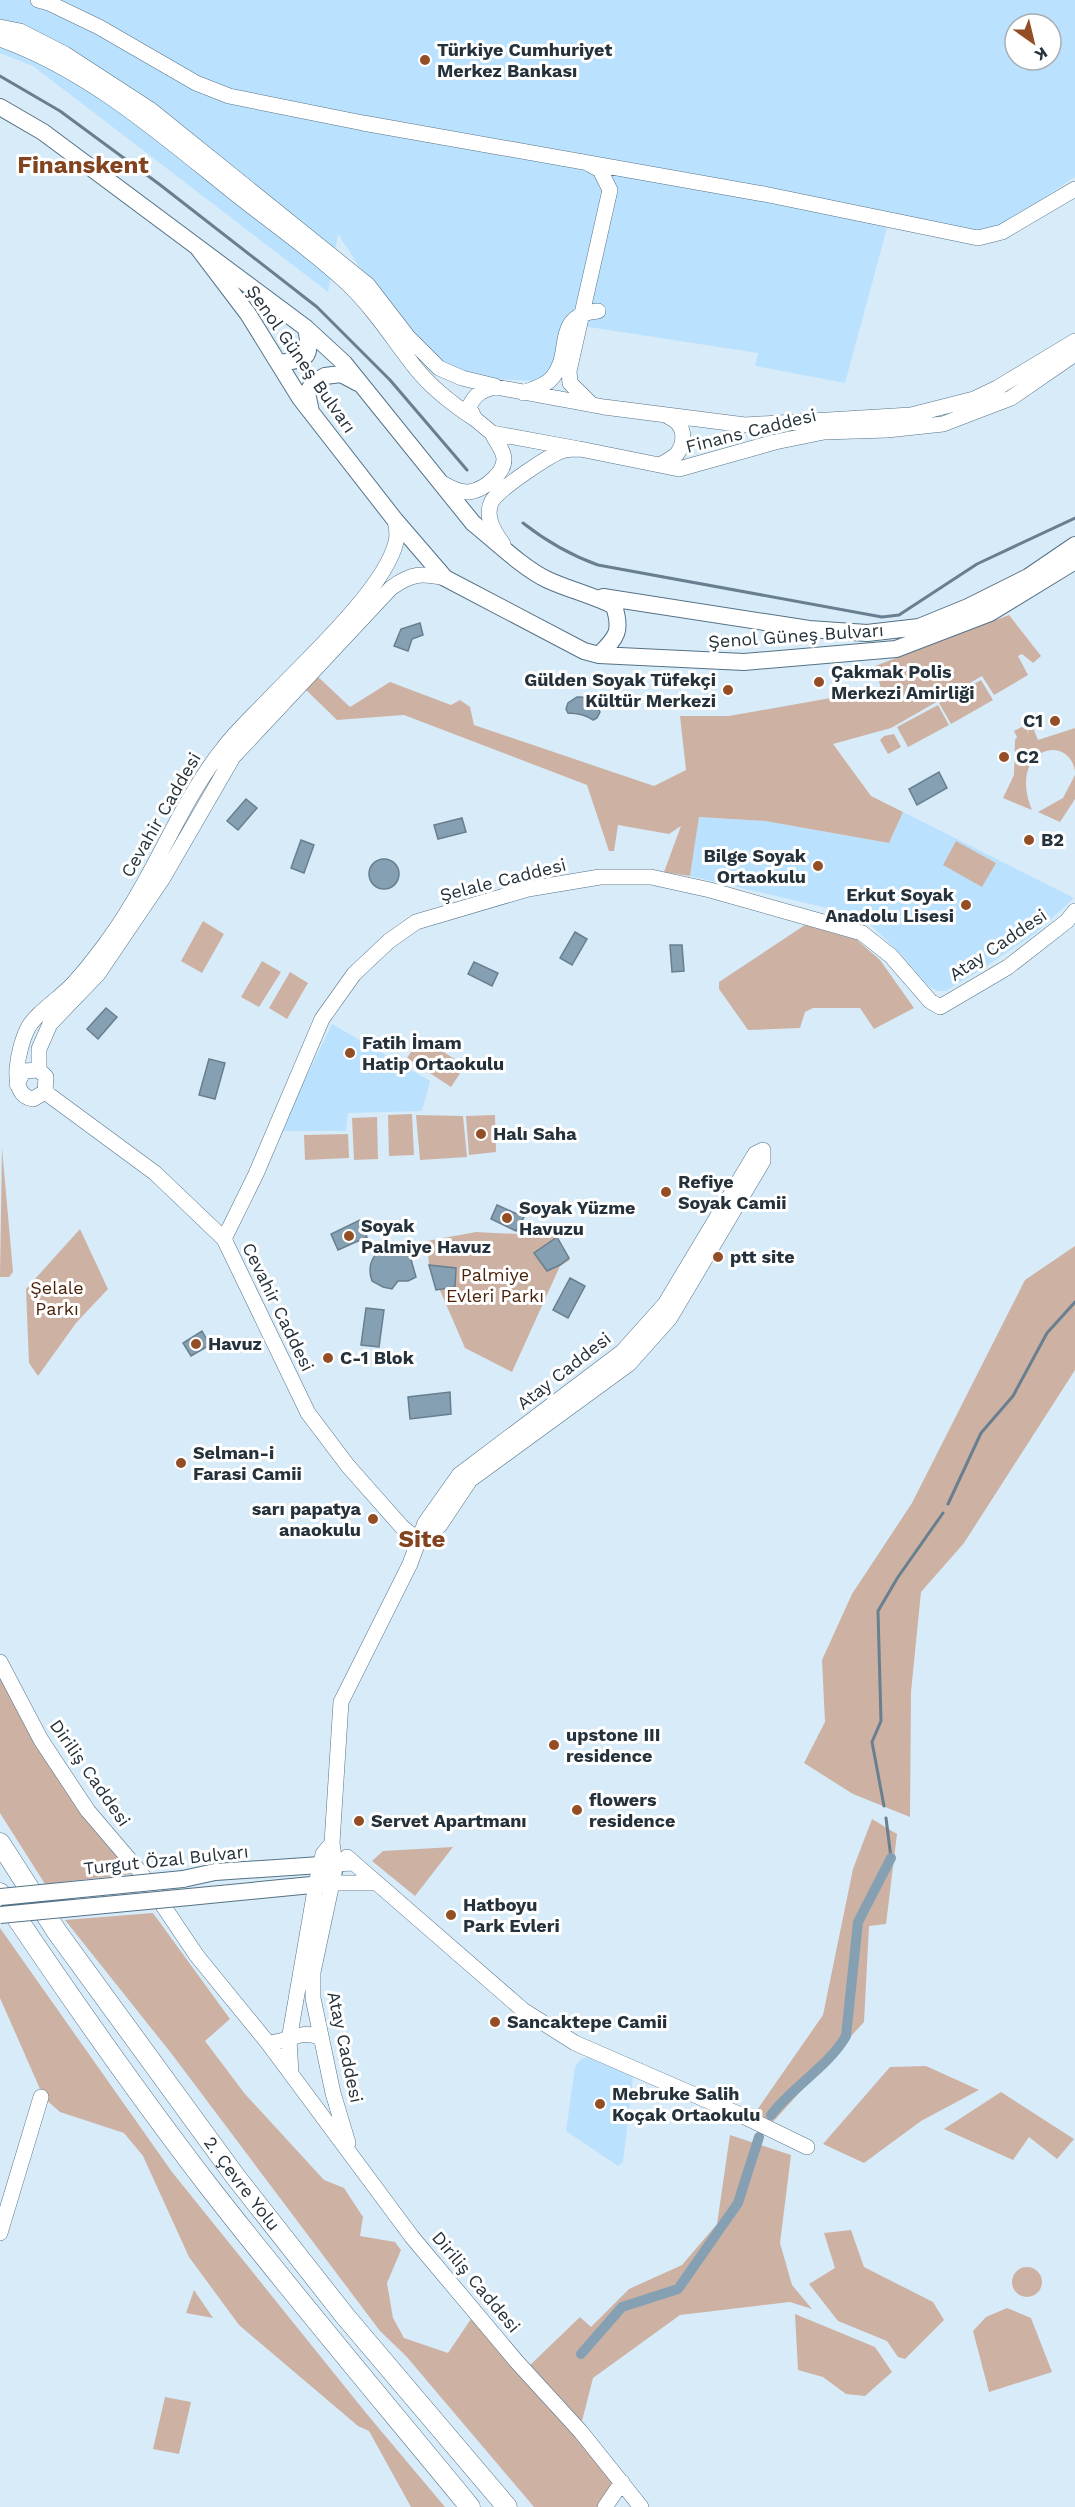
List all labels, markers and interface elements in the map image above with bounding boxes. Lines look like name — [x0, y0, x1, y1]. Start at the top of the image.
north arrow — [1003, 12, 1063, 72]
place label: Türkiye Cumhuriyet Merkez Bankası — [437, 39, 612, 81]
text: K — [1031, 43, 1051, 65]
marker: Türkiye Cumhuriyet Merkez Bankası — [418, 53, 432, 67]
district label: Finanskent — [17, 151, 149, 179]
street label: Şenol Güneş Bulvarı — [242, 281, 360, 437]
street label: Finans Caddesi — [684, 404, 818, 457]
street label: Şenol Güneş Bulvarı — [708, 619, 884, 652]
place label: Çakmak Polis Merkezi Amirliği — [831, 661, 974, 703]
place label: Gülden Soyak Tüfekçi Kültür Merkezi — [524, 669, 716, 711]
marker: Çakmak Polis Merkezi Amirliği — [812, 675, 826, 689]
marker: Gülden Soyak Tüfekçi Kültür Merkezi — [721, 683, 735, 697]
place label: C1 — [1023, 710, 1043, 731]
marker: C1 — [1048, 714, 1062, 728]
place label: C2 — [1016, 746, 1039, 767]
street label: Cevahir Caddesi — [116, 749, 205, 881]
marker: C2 — [997, 750, 1011, 764]
place label: B2 — [1041, 829, 1064, 850]
marker: B2 — [1022, 833, 1036, 847]
place label: Bilge Soyak Ortaokulu — [703, 845, 807, 887]
street label: Şelale Caddesi — [438, 854, 568, 905]
marker: Bilge Soyak Ortaokulu — [811, 859, 825, 873]
place label: Erkut Soyak Anadolu Lisesi — [825, 884, 955, 926]
marker: Erkut Soyak Anadolu Lisesi — [959, 898, 973, 912]
street label: Atay Caddesi — [945, 904, 1051, 985]
place label: Fatih İmam Hatip Ortaokulu — [362, 1032, 504, 1074]
marker: Fatih İmam Hatip Ortaokulu — [343, 1046, 357, 1060]
place label: Halı Saha — [493, 1123, 577, 1144]
marker: Halı Saha — [474, 1127, 488, 1141]
place label: Refiye Soyak Camii — [678, 1171, 786, 1213]
marker: Refiye Soyak Camii — [659, 1185, 673, 1199]
place label: Soyak Yüzme Havuzu — [519, 1197, 636, 1239]
marker: Soyak Yüzme Havuzu — [500, 1211, 514, 1225]
place label: Soyak Palmiye Havuz — [361, 1215, 491, 1257]
marker: Soyak Palmiye Havuz — [342, 1229, 356, 1243]
street label: Cevahir Caddesi — [238, 1239, 319, 1375]
place label: ptt site — [730, 1246, 795, 1267]
marker: ptt site — [711, 1250, 725, 1264]
park label: Palmiye Evleri Parkı — [446, 1264, 544, 1306]
park label: Şelale Parkı — [30, 1277, 84, 1319]
street label: Atay Caddesi — [513, 1327, 615, 1414]
place label: Havuz — [208, 1333, 262, 1354]
marker: Havuz — [189, 1337, 203, 1351]
place label: C-1 Blok — [340, 1347, 415, 1368]
marker: C-1 Blok — [321, 1351, 335, 1365]
place label: Selman-i Farasi Camii — [193, 1442, 302, 1484]
marker: Selman-i Farasi Camii — [174, 1456, 188, 1470]
place label: sarı papatya anaokulu — [252, 1498, 362, 1540]
marker: sarı papatya anaokulu — [366, 1512, 380, 1526]
district label: Site — [399, 1525, 445, 1553]
street label: Diriliş Caddesi — [46, 1715, 135, 1830]
place label: upstone III residence — [566, 1724, 661, 1766]
marker: upstone III residence — [547, 1738, 561, 1752]
place label: flowers residence — [589, 1789, 675, 1831]
marker: flowers residence — [570, 1803, 584, 1817]
place label: Servet Apartmanı — [371, 1810, 527, 1831]
marker: Servet Apartmanı — [352, 1814, 366, 1828]
street label: Turgut Özal Bulvarı — [82, 1840, 249, 1879]
place label: Hatboyu Park Evleri — [463, 1894, 560, 1936]
marker: Hatboyu Park Evleri — [444, 1908, 458, 1922]
street label: Atay Caddesi — [323, 1989, 368, 2104]
place label: Sancaktepe Camii — [507, 2011, 667, 2032]
marker: Sancaktepe Camii — [488, 2015, 502, 2029]
place label: Mebruke Salih Koçak Ortaokulu — [612, 2083, 760, 2125]
marker: Mebruke Salih Koçak Ortaokulu — [593, 2097, 607, 2111]
street label: 2. Çevre Yolu — [200, 2132, 285, 2235]
street label: Diriliş Caddesi — [428, 2227, 525, 2336]

